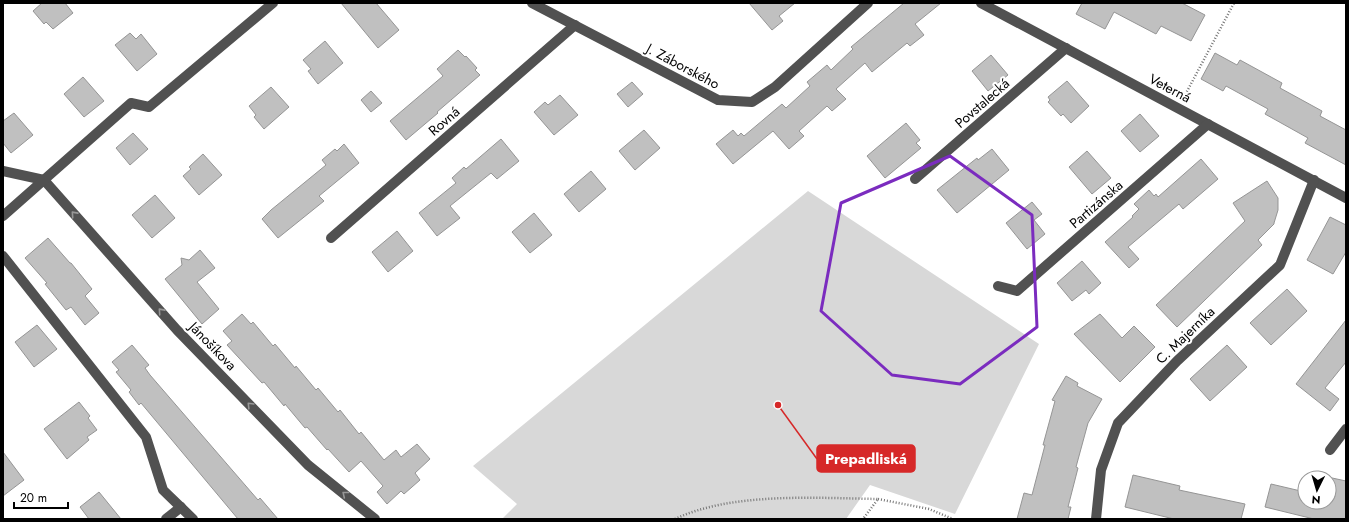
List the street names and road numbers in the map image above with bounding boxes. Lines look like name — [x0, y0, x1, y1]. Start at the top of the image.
street label: J. Záborského — [641, 37, 724, 94]
street label: Veterná — [1146, 69, 1194, 107]
street label: Povstalecká — [950, 74, 1014, 132]
street label: Rovná — [424, 102, 464, 140]
street label: Partizánska — [1065, 175, 1127, 233]
street label: C. Majerníka — [1151, 302, 1219, 368]
street label: Jánošíkova — [183, 316, 241, 375]

